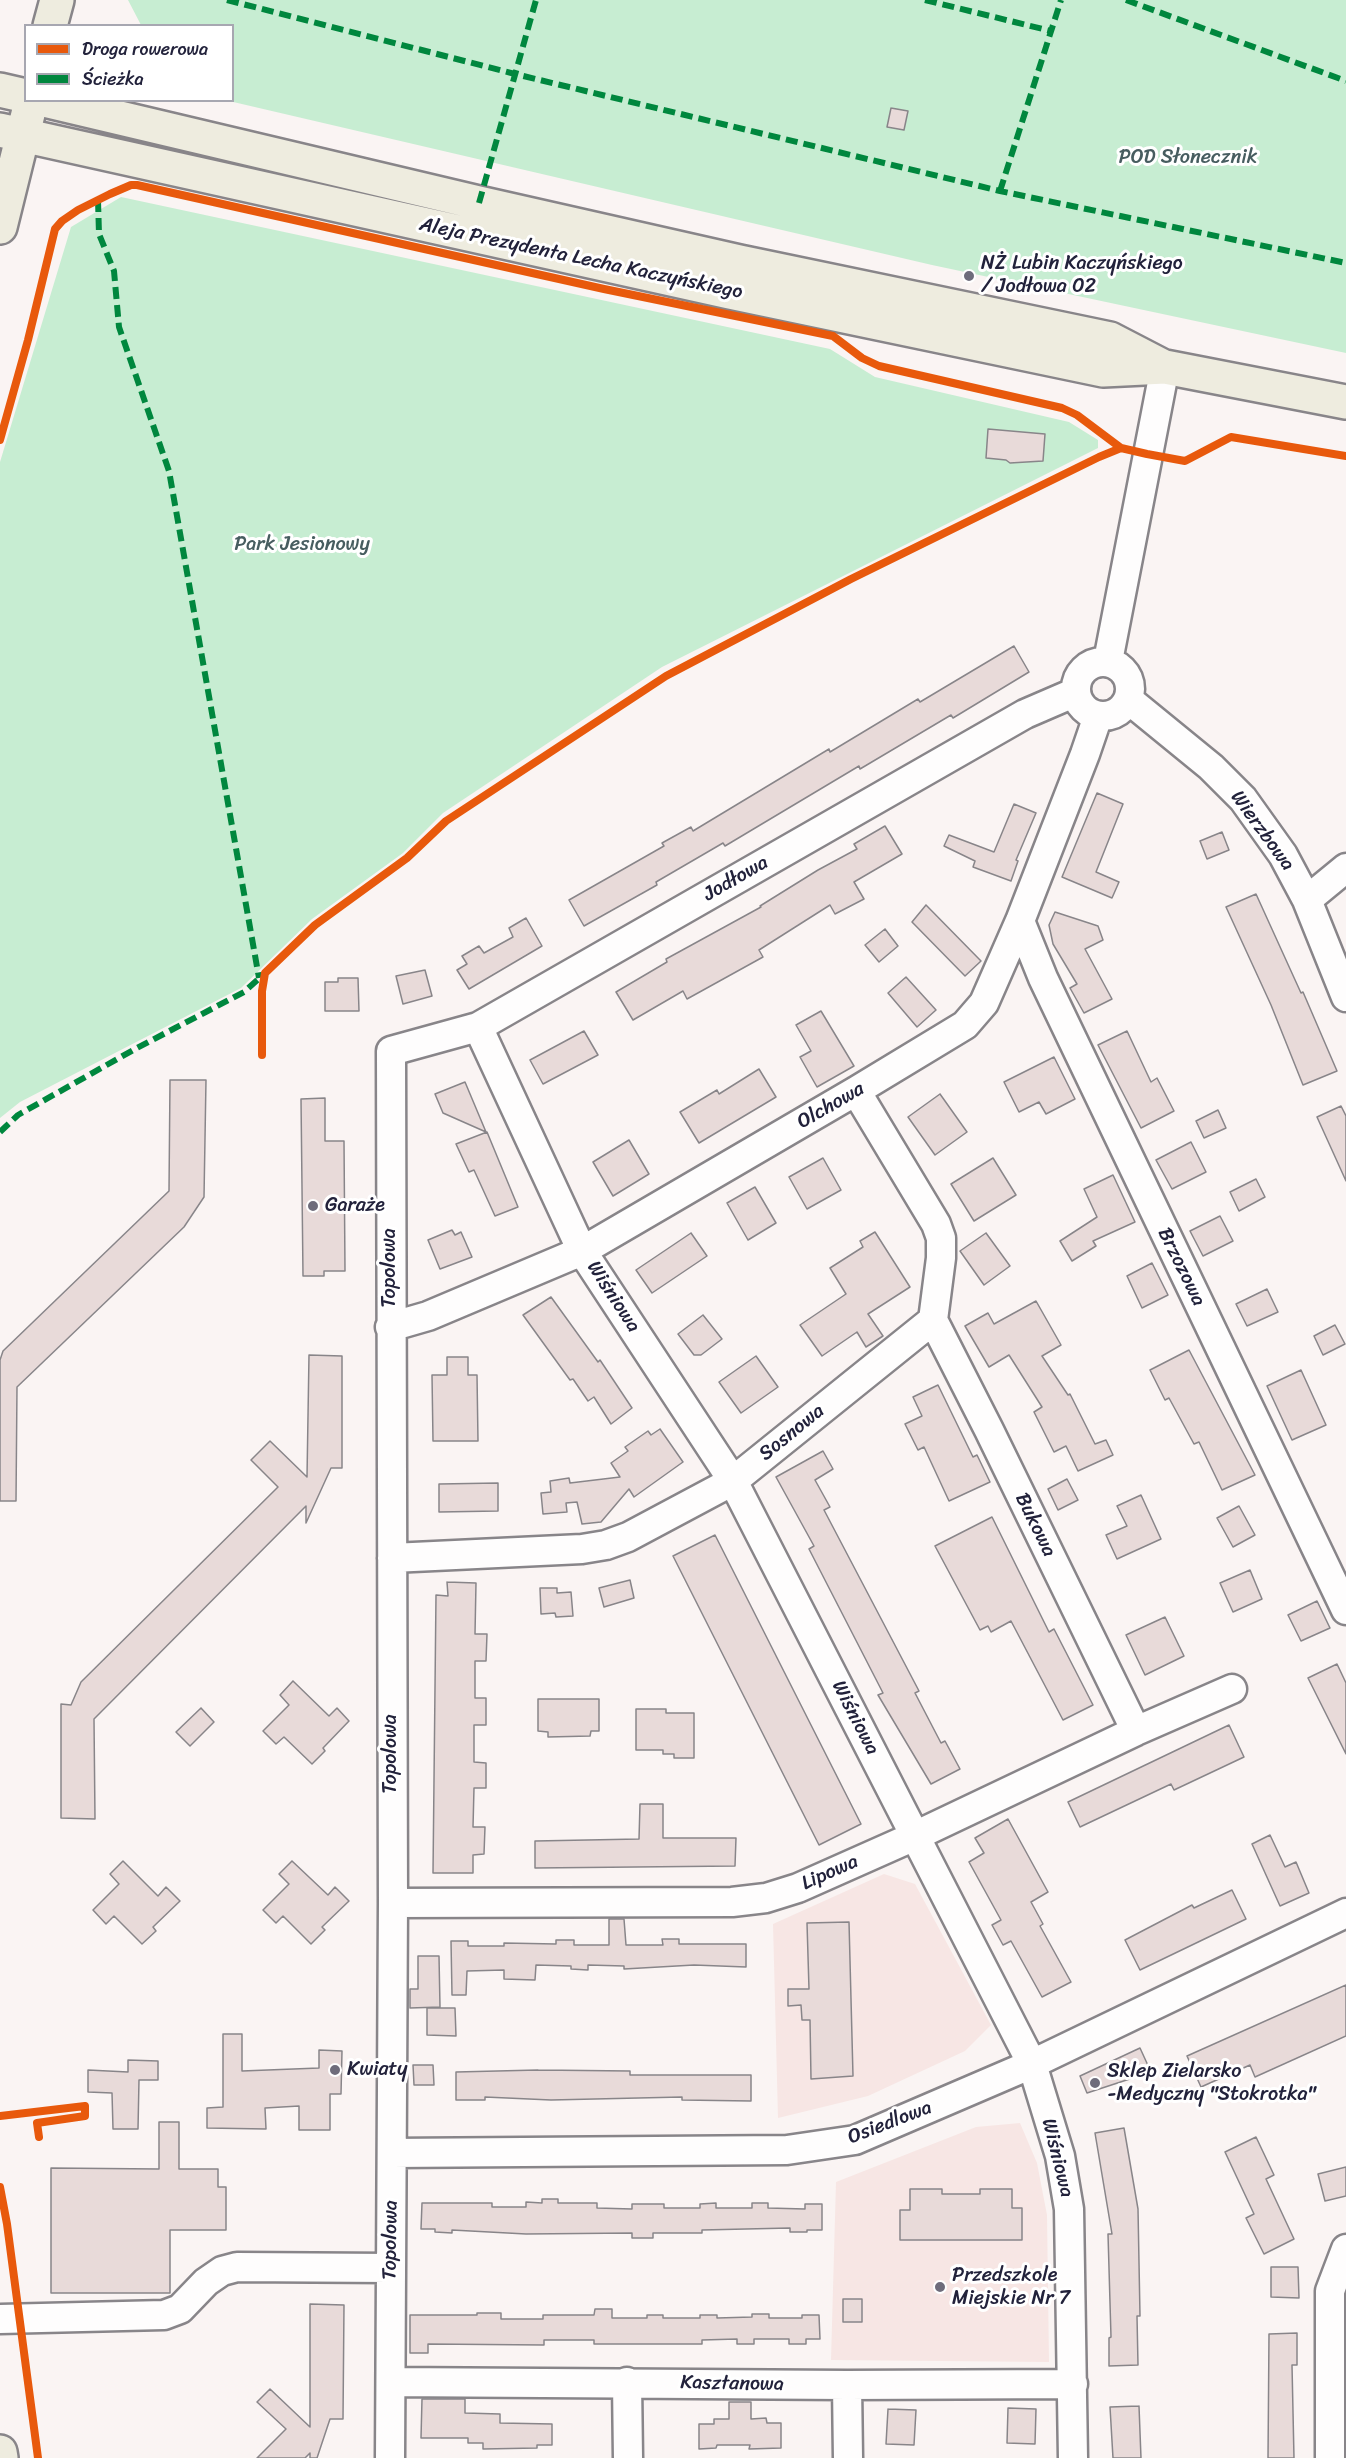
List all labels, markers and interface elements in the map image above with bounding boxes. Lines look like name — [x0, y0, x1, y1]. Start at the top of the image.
legend — [24, 24, 234, 102]
text: Droga rowerowa — [82, 33, 208, 65]
text: Ścieżka — [82, 63, 144, 95]
park label: POD Słonecznik — [1119, 146, 1257, 170]
street label: Aleja Prezydenta Lecha Kaczyńskiego — [417, 213, 745, 305]
place label: NŻ Lubin Kaczyńskiego / Jodłowa 02 — [981, 252, 1183, 299]
marker: NŻ Lubin Kaczyńskiego / Jodłowa 02 — [962, 269, 976, 283]
park label: Park Jesionowy — [234, 533, 370, 557]
street label: Wierzbowa — [1225, 786, 1299, 876]
street label: Jodłowa — [699, 851, 773, 907]
street label: Olchowa — [793, 1077, 869, 1135]
place label: Garaże — [325, 1194, 385, 1218]
marker: Garaże — [306, 1199, 320, 1213]
street label: Brzozowa — [1152, 1224, 1210, 1310]
street label: Topolowa — [378, 1228, 402, 1308]
street label: Wiśniowa — [581, 1257, 645, 1337]
street label: Sosnowa — [755, 1400, 829, 1466]
street label: Bukowa — [1009, 1489, 1061, 1561]
street label: Wiśniowa — [826, 1677, 884, 1759]
street label: Topolowa — [379, 1714, 403, 1794]
street label: Lipowa — [798, 1850, 862, 1896]
place label: Kwiaty — [347, 2058, 408, 2082]
place label: Sklep Zielarsko -Medyczny "Stokrotka" — [1107, 2060, 1316, 2107]
marker: Kwiaty — [328, 2063, 342, 2077]
marker: Sklep Zielarsko -Medyczny "Stokrotka" — [1088, 2076, 1102, 2090]
street label: Osiedlowa — [845, 2096, 935, 2150]
street label: Wiśniowa — [1036, 2116, 1078, 2200]
street label: Topolowa — [378, 2200, 404, 2280]
place label: Przedszkole Miejskie Nr 7 — [952, 2264, 1070, 2311]
marker: Przedszkole Miejskie Nr 7 — [933, 2280, 947, 2294]
street label: Kasztanowa — [680, 2371, 784, 2397]

